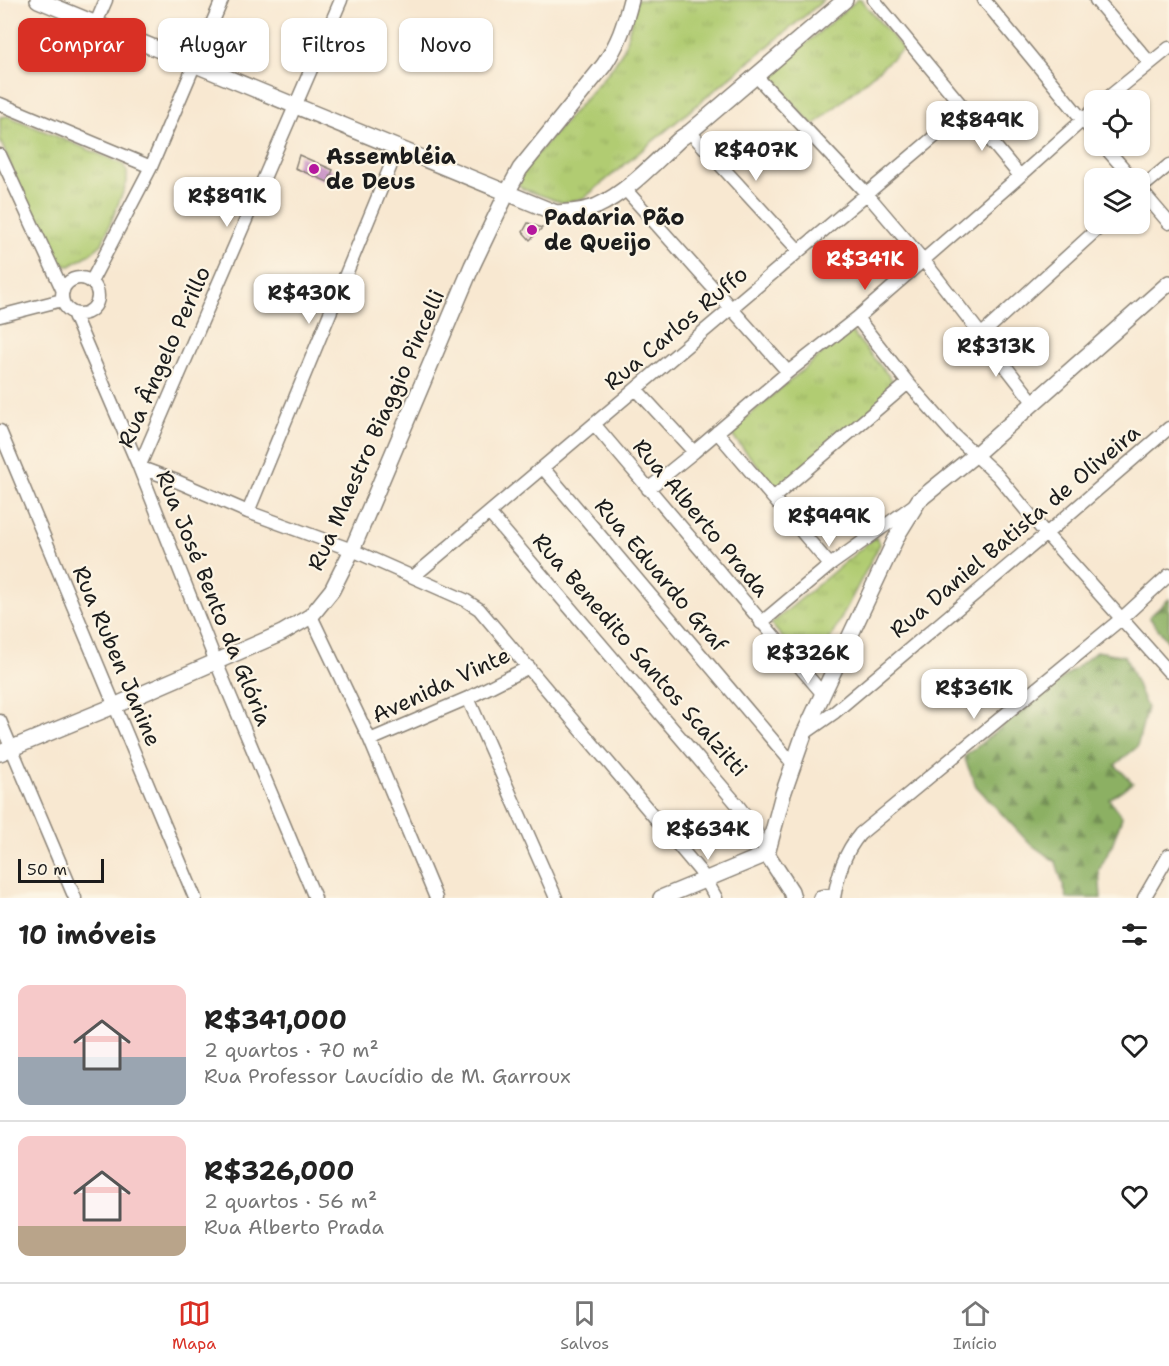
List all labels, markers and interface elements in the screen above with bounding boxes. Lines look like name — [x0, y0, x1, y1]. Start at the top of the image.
chip: Comprar — [18, 18, 146, 72]
chip: Alugar — [158, 18, 269, 72]
chip: Filtros — [281, 18, 387, 72]
chip: Novo — [399, 18, 493, 72]
map controls — [1084, 90, 1150, 234]
button: locate — [1084, 90, 1150, 156]
pin: R$849K — [933, 101, 1031, 152]
text: R$849K — [940, 107, 1024, 133]
pin: R$407K — [707, 131, 805, 182]
text: R$407K — [714, 137, 798, 163]
place label: Assembléia de Deus — [326, 142, 456, 196]
marker: Assembléia de Deus — [307, 162, 321, 176]
button: layers — [1084, 168, 1150, 234]
pin: R$891K — [178, 177, 276, 228]
text: R$891K — [188, 183, 266, 209]
place label: Padaria Pão de Queijo — [544, 203, 685, 257]
marker: Padaria Pão de Queijo — [525, 223, 539, 237]
pin: R$341K — [816, 240, 914, 291]
text: R$341K — [826, 246, 904, 272]
street label: Rua Carlos Ruffo — [598, 259, 754, 397]
street label: Rua Ângelo Perillo — [111, 262, 217, 452]
pin: R$430K — [260, 274, 358, 325]
text: R$430K — [268, 280, 350, 306]
street label: Rua Maestro Biaggio Pincelli — [301, 285, 451, 575]
pin: R$313K — [947, 327, 1045, 378]
text: R$313K — [957, 333, 1035, 359]
street label: Rua Daniel Batista de Oliveira — [884, 418, 1146, 644]
street label: Rua Alberto Prada — [626, 433, 776, 603]
street label: Rua José Bento da Glória — [149, 466, 279, 730]
street label: Rua Eduardo Graf — [588, 492, 734, 659]
pin: R$949K — [780, 497, 878, 548]
text: R$949K — [788, 503, 870, 529]
street label: Rua Benedito Santos Scalzitti — [526, 527, 754, 783]
street label: Rua Ruben Janine — [66, 561, 168, 751]
pin: R$326K — [759, 634, 857, 685]
street label: Avenida Vinte — [367, 640, 515, 730]
text: R$326K — [767, 640, 850, 666]
pin: R$361K — [925, 669, 1023, 720]
text: R$361K — [935, 675, 1013, 701]
pin: R$634K — [659, 810, 757, 861]
text: R$634K — [666, 816, 750, 842]
scale bar — [18, 856, 104, 884]
text: 50 m — [27, 859, 67, 880]
text: 10 imóveis — [18, 917, 156, 952]
icon: filters — [1118, 918, 1151, 951]
text: R$341,000 — [204, 1002, 347, 1037]
icon: home — [66, 1009, 138, 1081]
icon: heart — [1118, 1029, 1151, 1062]
text: 2 quartos · 70 m² — [204, 1037, 379, 1063]
text: Rua Professor Laucídio de M. Garroux — [204, 1063, 571, 1089]
text: R$326,000 — [204, 1153, 354, 1188]
icon: home — [66, 1160, 138, 1232]
icon: heart — [1118, 1180, 1151, 1213]
text: 2 quartos · 56 m² — [204, 1188, 377, 1214]
text: Rua Alberto Prada — [204, 1214, 384, 1240]
tab: Mapa — [172, 1297, 216, 1354]
tab: Salvos — [560, 1297, 609, 1354]
tab: Início — [953, 1297, 997, 1354]

